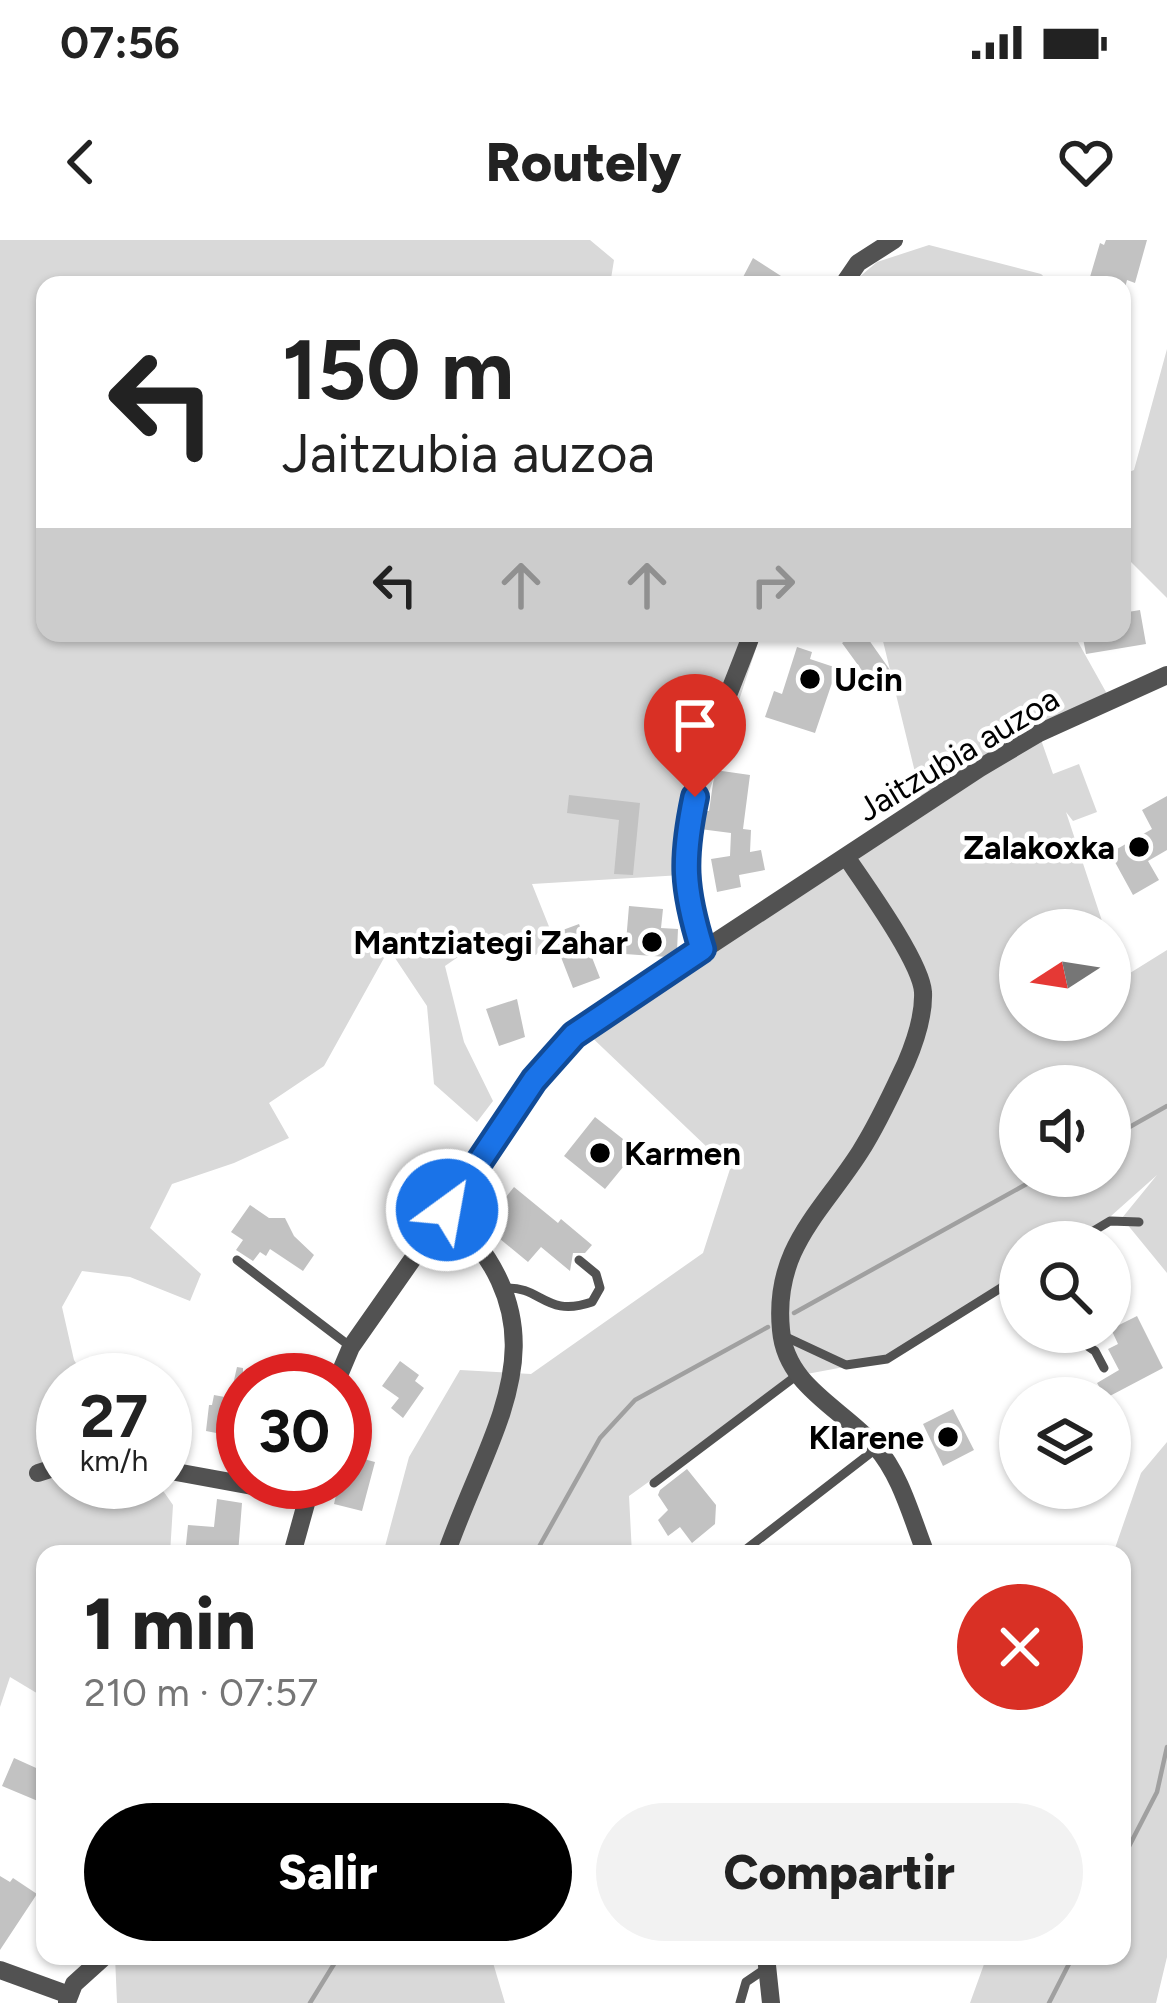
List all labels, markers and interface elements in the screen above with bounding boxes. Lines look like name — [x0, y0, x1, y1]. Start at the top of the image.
text: 07:56 — [60, 15, 180, 69]
icon: back — [48, 129, 114, 195]
icon: heart — [1053, 129, 1119, 195]
text: Routely — [486, 130, 681, 195]
text: 150 m — [282, 319, 514, 420]
icon: left — [84, 324, 240, 480]
text: Jaitzubia auzoa — [282, 421, 655, 486]
icon: left — [362, 552, 428, 618]
icon: ahead — [488, 552, 554, 618]
icon: ahead — [614, 552, 680, 618]
icon: right — [740, 552, 806, 618]
place label: Ucin — [834, 660, 903, 699]
marker: Ucin — [797, 666, 823, 692]
pin — [644, 674, 746, 797]
street label: Jaitzubia auzoa — [850, 679, 1066, 829]
icon: arrive — [662, 692, 728, 758]
place label: Zalakoxka — [963, 828, 1115, 867]
marker: Zalakoxka — [1126, 834, 1152, 860]
north arrow — [999, 909, 1131, 1041]
map controls — [999, 909, 1131, 1509]
place label: Mantziategi Zahar — [353, 923, 628, 962]
marker: Mantziategi Zahar — [639, 929, 665, 955]
button: sound — [999, 1065, 1131, 1197]
place label: Karmen — [624, 1134, 741, 1173]
marker: Karmen — [587, 1140, 613, 1166]
position arrow — [384, 1147, 510, 1273]
button: search — [999, 1221, 1131, 1353]
speed limit sign: 30 — [216, 1353, 372, 1509]
button: layers — [999, 1377, 1131, 1509]
text: 27 — [80, 1380, 148, 1452]
place label: Klarene — [809, 1418, 924, 1457]
marker: Klarene — [935, 1424, 961, 1450]
text: km/h — [80, 1442, 148, 1479]
text: 1 min — [84, 1581, 256, 1667]
button: close — [957, 1584, 1083, 1710]
text: 210 m · 07:57 — [84, 1669, 318, 1716]
button: Salir — [84, 1803, 572, 1941]
button: Compartir — [596, 1803, 1083, 1941]

